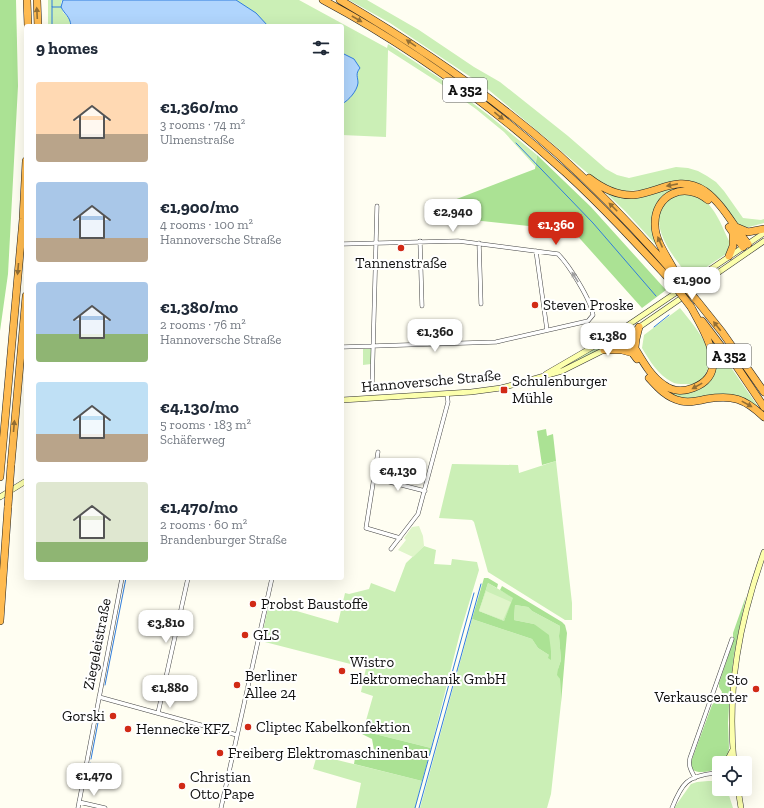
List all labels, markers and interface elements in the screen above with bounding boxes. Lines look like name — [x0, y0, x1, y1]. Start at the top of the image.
one-way arrow — [34, 7, 41, 19]
one-way arrow — [351, 15, 363, 22]
icon: filters — [310, 37, 332, 59]
text: 9 homes — [36, 38, 98, 58]
one-way arrow — [406, 39, 417, 47]
road number: A 352 — [443, 78, 487, 102]
text: €1,360/mo — [160, 97, 238, 117]
icon: home — [68, 98, 116, 146]
one-way arrow — [493, 111, 504, 120]
text: 3 rooms · 74 m² — [160, 117, 245, 132]
text: Ulmenstraße — [160, 132, 234, 147]
one-way arrow — [666, 182, 678, 188]
text: €1,900/mo — [160, 197, 239, 217]
icon: home — [68, 198, 116, 246]
pin: €2,940 — [420, 199, 486, 233]
one-way arrow — [608, 202, 618, 212]
text: €2,940 — [433, 204, 473, 219]
pin: €1,360 — [523, 212, 589, 246]
text: 4 rooms · 100 m² — [160, 217, 253, 232]
text: €1,360 — [537, 217, 575, 232]
text: Hannoversche Straße — [160, 232, 281, 247]
one-way arrow — [657, 236, 663, 247]
marker: Tannenstraße — [396, 243, 406, 253]
place label: Tannenstraße — [355, 254, 447, 272]
one-way arrow — [15, 263, 22, 275]
pin: €1,900 — [659, 267, 725, 301]
one-way arrow — [571, 272, 579, 282]
text: €1,900 — [673, 272, 711, 287]
place label: Steven Proske — [543, 296, 634, 314]
text: €1,380/mo — [160, 297, 238, 317]
icon: home — [68, 298, 116, 346]
marker: Steven Proske — [530, 300, 540, 310]
text: 2 rooms · 76 m² — [160, 317, 246, 332]
pin: €1,360 — [402, 319, 468, 353]
one-way arrow — [713, 321, 721, 332]
pin: €1,380 — [575, 323, 641, 357]
text: €1,360 — [416, 324, 454, 339]
text: €1,380 — [589, 328, 627, 343]
text: Hannoversche Straße — [160, 332, 281, 347]
road number: A 352 — [707, 344, 751, 368]
street label: Hannoversche Straße — [360, 366, 502, 396]
place label: Schulenburger Mühle — [512, 372, 608, 407]
one-way arrow — [691, 382, 703, 389]
marker: Schulenburger Mühle — [499, 385, 509, 395]
text: €4,130/mo — [160, 397, 239, 417]
icon: home — [68, 398, 116, 446]
one-way arrow — [741, 400, 753, 407]
text: 5 rooms · 183 m² — [160, 417, 251, 432]
one-way arrow — [11, 420, 18, 432]
text: Schäferweg — [160, 432, 225, 447]
pin: €4,130 — [365, 458, 431, 492]
text: €4,130 — [379, 463, 417, 478]
text: €1,470/mo — [160, 497, 238, 517]
icon: home — [68, 498, 116, 546]
text: 2 rooms · 60 m² — [160, 517, 247, 532]
text: Brandenburger Straße — [160, 532, 287, 547]
place label: Probst Baustoffe — [261, 595, 368, 613]
street label: Ziegeleistraße — [79, 597, 115, 691]
marker: Probst Baustoffe — [248, 599, 258, 609]
pin: €3,810 — [133, 610, 199, 644]
text: €3,810 — [147, 615, 185, 630]
place label: GLS — [253, 626, 280, 644]
marker: GLS — [240, 630, 250, 640]
place label: Wistro Elektromechanik GmbH — [350, 653, 506, 688]
marker: Wistro Elektromechanik GmbH — [337, 666, 347, 676]
place label: Berliner Allee 24 — [245, 667, 297, 702]
place label: Sto Verkauscenter — [653, 671, 748, 706]
pin: €1,880 — [137, 675, 203, 709]
text: €1,880 — [151, 680, 189, 695]
marker: Berliner Allee 24 — [232, 680, 242, 690]
marker: Sto Verkauscenter — [751, 684, 761, 694]
place label: Gorski — [62, 707, 105, 725]
marker: Gorski — [108, 711, 118, 721]
place label: Cliptec Kabelkonfektion — [256, 718, 411, 736]
place label: Hennecke KFZ — [136, 720, 230, 738]
marker: Cliptec Kabelkonfektion — [243, 722, 253, 732]
marker: Hennecke KFZ — [123, 724, 133, 734]
place label: Freiberg Elektromaschinenbau — [228, 744, 429, 762]
marker: Freiberg Elektromaschinenbau — [215, 748, 225, 758]
map controls — [712, 756, 752, 796]
button: locate — [712, 756, 752, 796]
pin: €1,470 — [61, 763, 127, 797]
text: €1,470 — [76, 768, 112, 783]
place label: Christian Otto Pape — [190, 768, 254, 803]
marker: Christian Otto Pape — [177, 781, 187, 791]

